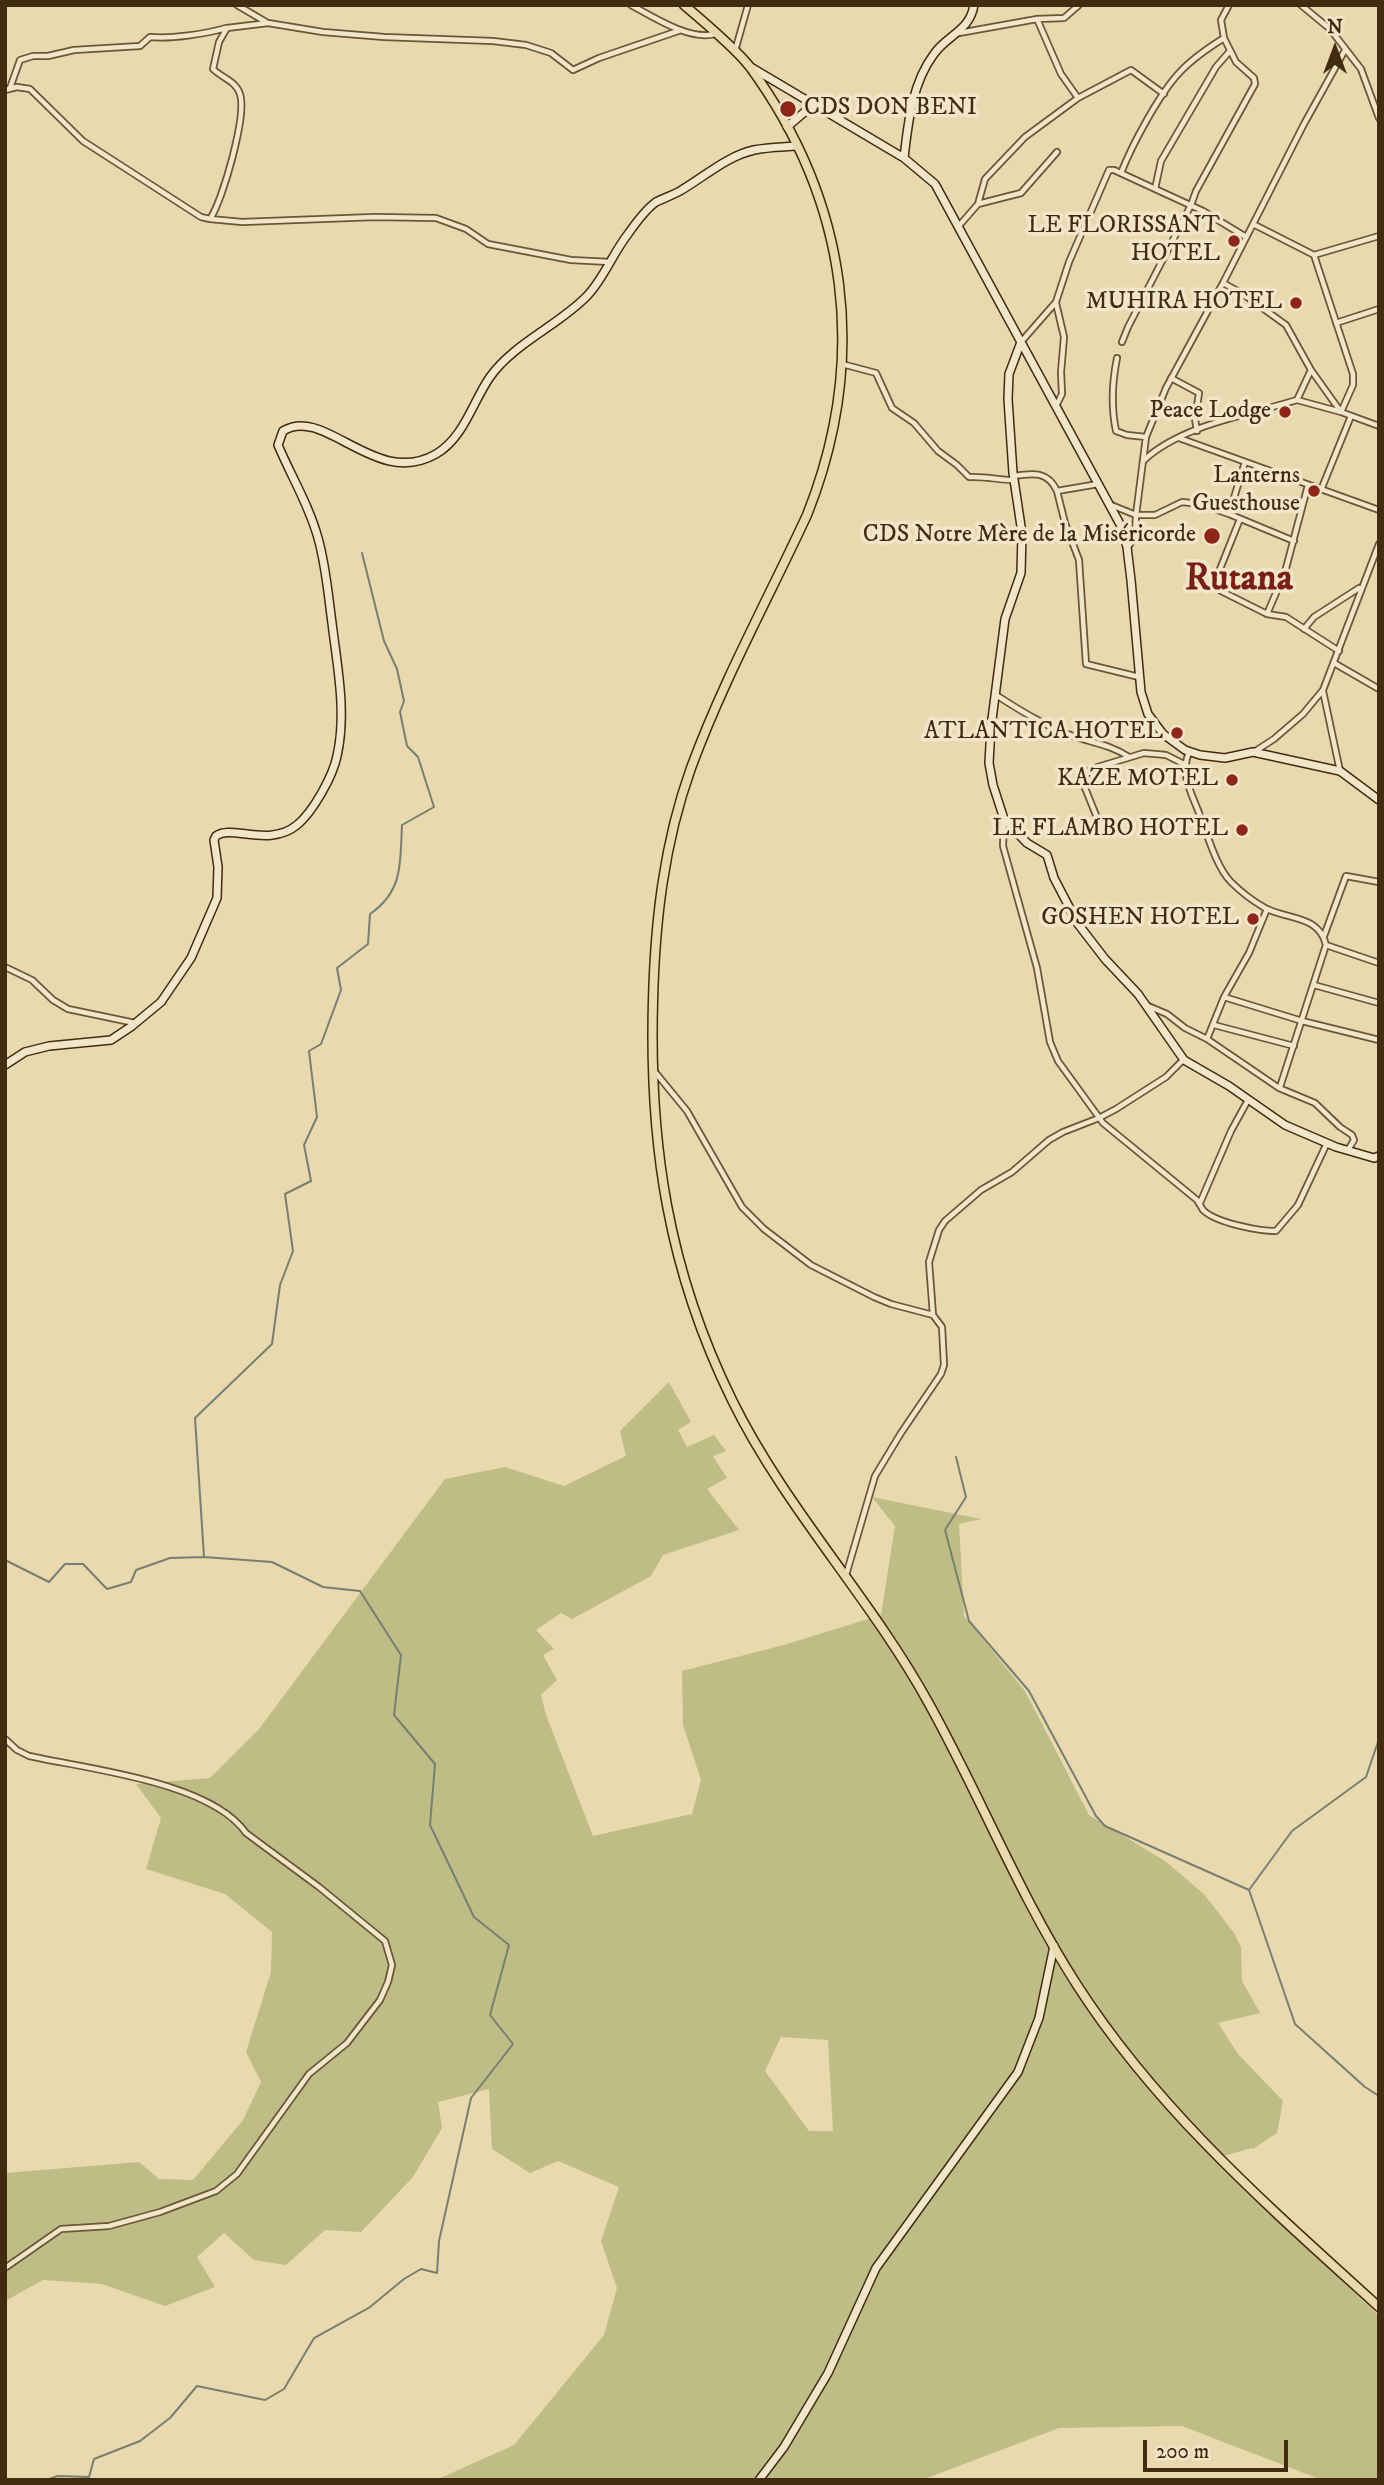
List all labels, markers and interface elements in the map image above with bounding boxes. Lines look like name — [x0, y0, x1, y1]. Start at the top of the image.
north arrow — [1300, 14, 1370, 84]
text: N — [1327, 16, 1343, 39]
place label: CDS DON BENI — [804, 95, 977, 123]
marker: CDS DON BENI — [778, 99, 798, 119]
place label: LE FLORISSANT HOTEL — [1028, 213, 1220, 269]
marker: LE FLORISSANT HOTEL — [1226, 233, 1242, 249]
place label: MUHIRA HOTEL — [1086, 289, 1282, 317]
marker: MUHIRA HOTEL — [1288, 295, 1304, 311]
place label: Peace Lodge — [1149, 398, 1271, 426]
marker: Peace Lodge — [1277, 404, 1293, 420]
place label: Lanterns Guesthouse — [1192, 463, 1300, 519]
marker: Lanterns Guesthouse — [1306, 483, 1322, 499]
place label: CDS Notre Mère de la Miséricorde — [863, 522, 1196, 550]
marker: CDS Notre Mère de la Miséricorde — [1202, 526, 1222, 546]
district label: Rutana — [1185, 558, 1293, 604]
place label: ATLANTICA HOTEL — [924, 719, 1163, 747]
marker: ATLANTICA HOTEL — [1169, 725, 1185, 741]
place label: KAZE MOTEL — [1057, 766, 1218, 794]
marker: KAZE MOTEL — [1224, 772, 1240, 788]
place label: LE FLAMBO HOTEL — [992, 816, 1228, 844]
marker: LE FLAMBO HOTEL — [1234, 822, 1250, 838]
place label: GOSHEN HOTEL — [1041, 905, 1239, 933]
marker: GOSHEN HOTEL — [1245, 911, 1261, 927]
scale bar — [1146, 2426, 1291, 2470]
text: 200 m — [1156, 2439, 1209, 2465]

